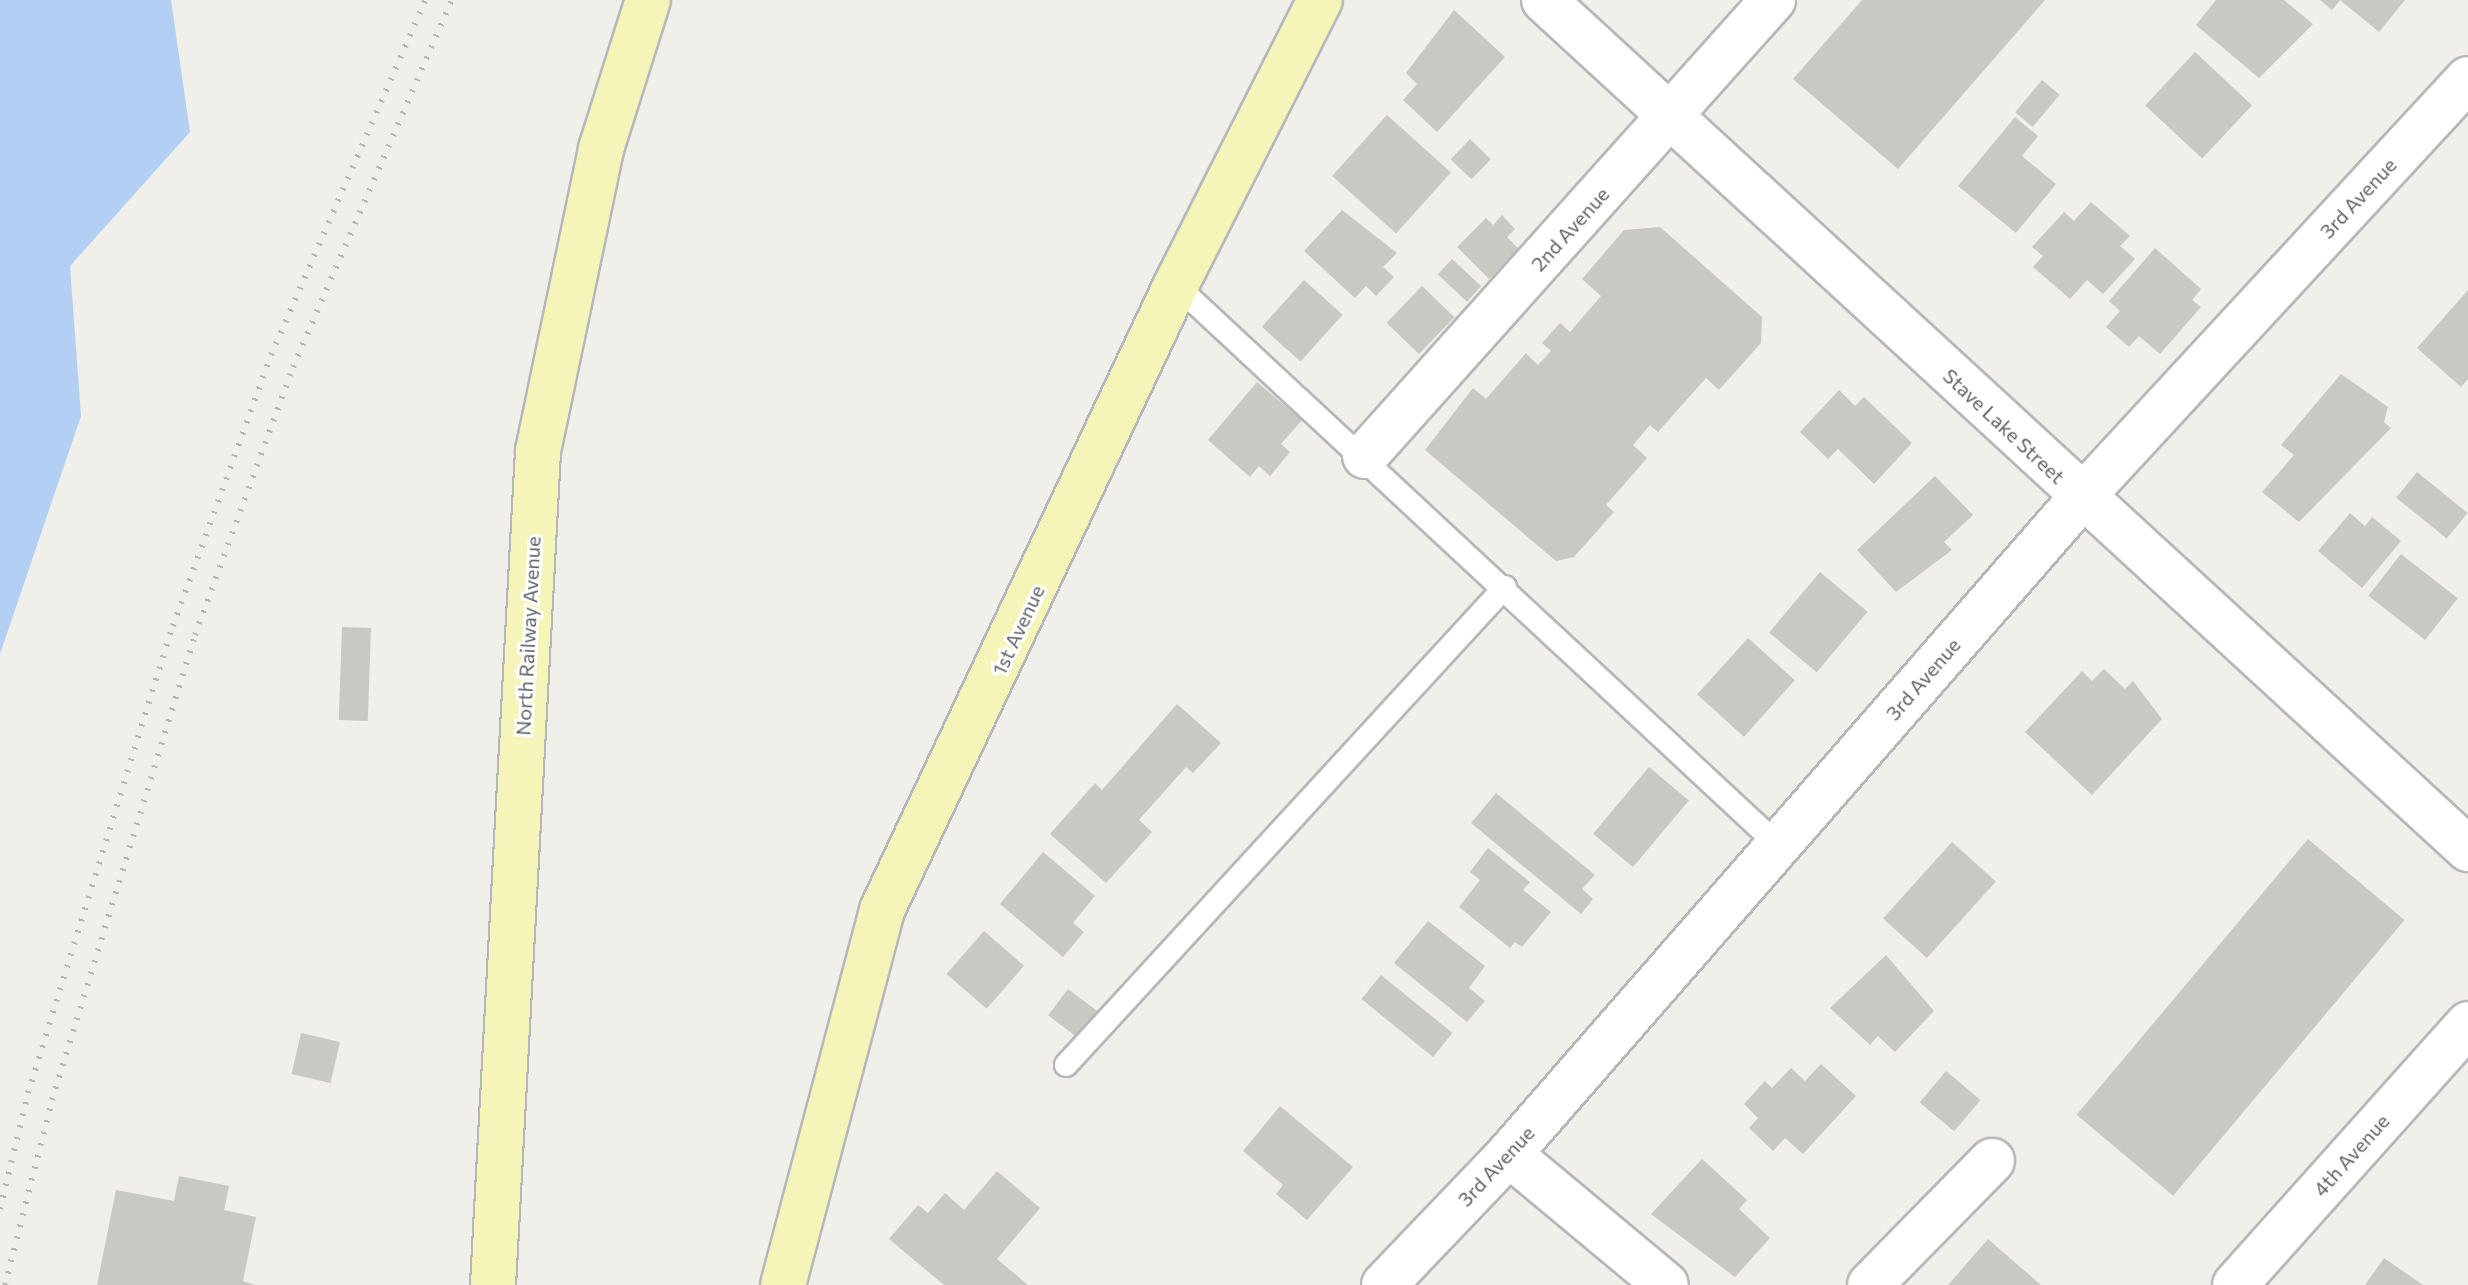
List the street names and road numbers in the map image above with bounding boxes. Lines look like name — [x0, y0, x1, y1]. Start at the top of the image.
street label: 3rd Avenue — [2315, 153, 2401, 243]
street label: 2nd Avenue — [1526, 182, 1614, 276]
street label: Stave Lake Street — [1938, 364, 2070, 488]
street label: North Railway Avenue — [511, 536, 545, 736]
street label: 1st Avenue — [987, 581, 1049, 679]
street label: 3rd Avenue — [1881, 633, 1965, 725]
street label: 4th Avenue — [2308, 1109, 2394, 1201]
street label: 3rd Avenue — [1453, 1121, 1539, 1211]

